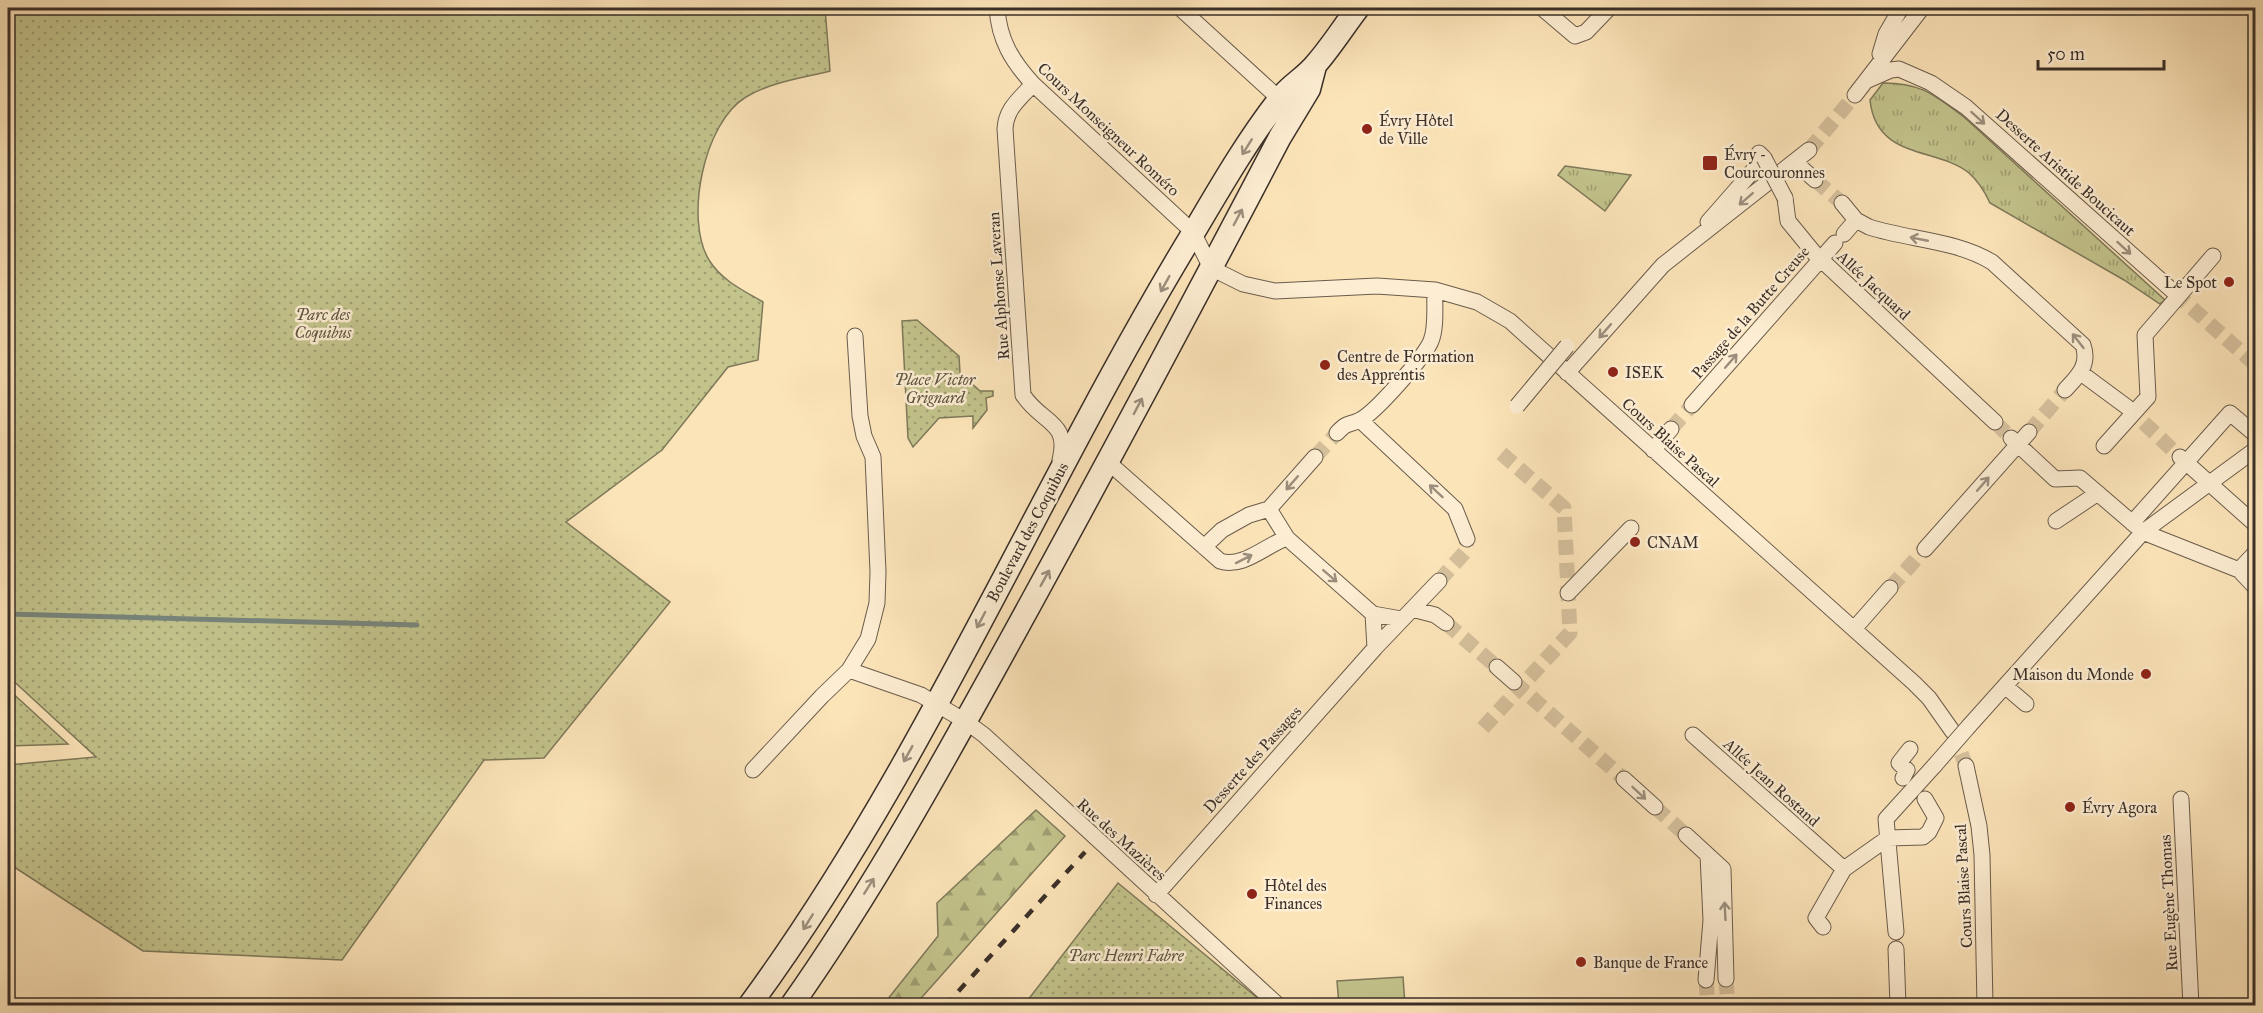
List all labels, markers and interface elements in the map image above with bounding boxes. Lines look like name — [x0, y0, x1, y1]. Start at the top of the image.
scale bar — [2038, 33, 2164, 71]
text: 50 m — [2047, 43, 2085, 65]
street label: Cours Monseigneur Roméro — [1033, 59, 1184, 201]
street label: Desserte Aristide Boucicaut — [1992, 105, 2139, 240]
place label: Évry Hôtel de Ville — [1379, 109, 1454, 148]
one-way arrow — [1970, 111, 1985, 125]
marker: Évry Hôtel de Ville — [1360, 122, 1374, 136]
one-way arrow — [1241, 138, 1253, 155]
place label: Évry - Courcouronnes — [1724, 143, 1825, 182]
marker: Évry - Courcouronnes — [1701, 154, 1719, 172]
one-way arrow — [1739, 192, 1754, 206]
one-way arrow — [1233, 208, 1244, 226]
street label: Rue Alphonse Laveran — [984, 211, 1013, 361]
one-way arrow — [1910, 233, 1929, 244]
one-way arrow — [2115, 240, 2131, 254]
street label: Passage de la Butte Creuse — [1688, 242, 1814, 383]
street label: Allée Jacquard — [1832, 246, 1914, 325]
place label: Le Spot — [2164, 273, 2217, 292]
one-way arrow — [1159, 274, 1170, 292]
marker: Le Spot — [2222, 275, 2236, 289]
park label: Parc des Coquibus — [295, 305, 352, 342]
one-way arrow — [1598, 323, 1612, 338]
one-way arrow — [2072, 334, 2085, 350]
place label: Centre de Formation des Apprentis — [1337, 347, 1475, 384]
one-way arrow — [1724, 353, 1737, 369]
marker: Centre de Formation des Apprentis — [1318, 358, 1332, 372]
place label: ISEK — [1625, 363, 1665, 382]
marker: ISEK — [1606, 365, 1620, 379]
park label: Place Victor Grignard — [895, 370, 977, 407]
street label: Cours Blaise Pascal — [1618, 394, 1724, 491]
one-way arrow — [1133, 398, 1144, 416]
street label: Boulevard des Coquibus — [983, 459, 1073, 606]
one-way arrow — [1285, 475, 1299, 490]
one-way arrow — [1976, 477, 1990, 492]
one-way arrow — [1428, 484, 1443, 498]
place label: CNAM — [1647, 533, 1699, 552]
marker: CNAM — [1628, 535, 1642, 549]
one-way arrow — [1235, 552, 1253, 564]
one-way arrow — [1040, 569, 1051, 587]
one-way arrow — [1322, 569, 1337, 583]
one-way arrow — [975, 611, 986, 629]
place label: Maison du Monde — [2012, 665, 2134, 684]
marker: Maison du Monde — [2139, 667, 2153, 681]
street label: Desserte des Passages — [1199, 702, 1306, 817]
street label: Allée Jean Rostand — [1719, 734, 1823, 831]
one-way arrow — [901, 746, 913, 763]
one-way arrow — [1632, 786, 1647, 800]
street label: Rue des Mazières — [1073, 794, 1170, 885]
place label: Évry Agora — [2082, 796, 2157, 818]
marker: Évry Agora — [2063, 800, 2077, 814]
street label: Cours Blaise Pascal — [1951, 823, 1976, 948]
street label: Rue Eugène Thomas — [2155, 834, 2183, 972]
place label: Hôtel des Finances — [1264, 876, 1327, 913]
one-way arrow — [863, 878, 875, 895]
marker: Hôtel des Finances — [1245, 887, 1259, 901]
one-way arrow — [1720, 901, 1731, 921]
one-way arrow — [801, 913, 813, 930]
park label: Parc Henri Fabre — [1068, 946, 1185, 965]
place label: Banque de France — [1593, 953, 1709, 973]
marker: Banque de France — [1574, 955, 1588, 969]

